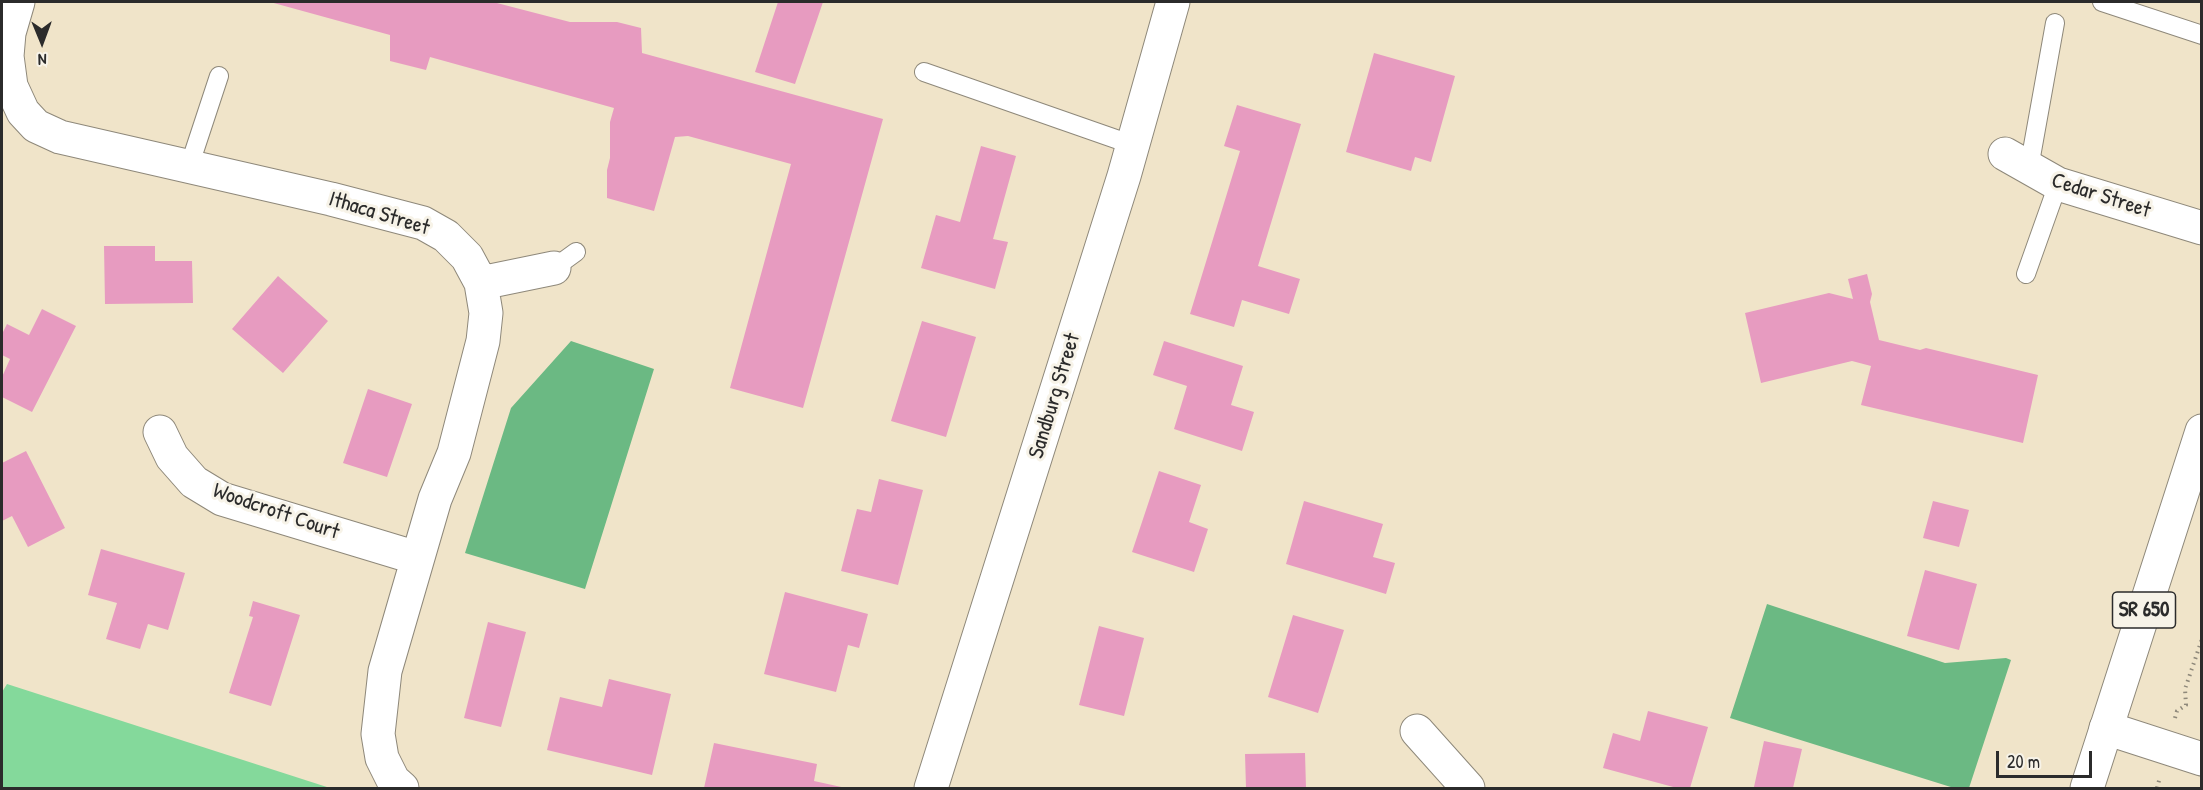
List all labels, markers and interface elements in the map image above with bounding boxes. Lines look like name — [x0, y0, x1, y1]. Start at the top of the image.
north arrow — [12, 12, 72, 72]
text: N — [38, 49, 47, 71]
street label: Cedar Street — [2048, 168, 2154, 224]
street label: Ithaca Street — [325, 186, 433, 242]
street label: Sandburg Street — [1023, 330, 1087, 462]
street label: Woodcroft Court — [209, 478, 343, 546]
road number: SR 650 — [2112, 592, 2176, 628]
scale bar — [1999, 739, 2095, 777]
text: 20 m — [2007, 749, 2040, 774]

